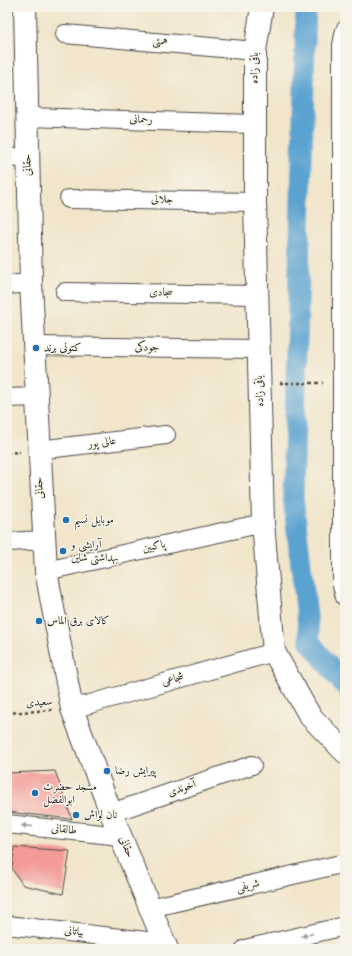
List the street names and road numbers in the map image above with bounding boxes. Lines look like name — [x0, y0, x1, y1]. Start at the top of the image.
street label: همتی — [152, 36, 168, 50]
street label: باقی زاده — [248, 52, 261, 84]
street label: رحمانی — [129, 114, 153, 126]
street label: حقانی — [22, 154, 34, 176]
street label: جلالی — [151, 194, 174, 206]
street label: سجادی — [149, 287, 173, 299]
street label: جودکی — [135, 339, 159, 354]
street label: باقی زاده — [253, 375, 266, 407]
street label: عالی پور — [86, 436, 117, 451]
street label: حقانی — [34, 477, 46, 499]
street label: پاکبین — [141, 538, 167, 556]
street label: شجاعی — [161, 671, 185, 688]
street label: سعیدی — [25, 697, 53, 709]
street label: آخوندی — [166, 776, 199, 799]
street label: طالقانی — [51, 823, 77, 837]
street label: حقانی — [117, 835, 135, 859]
street label: شریفی — [235, 878, 261, 896]
street label: بیاتانی — [64, 925, 85, 939]

